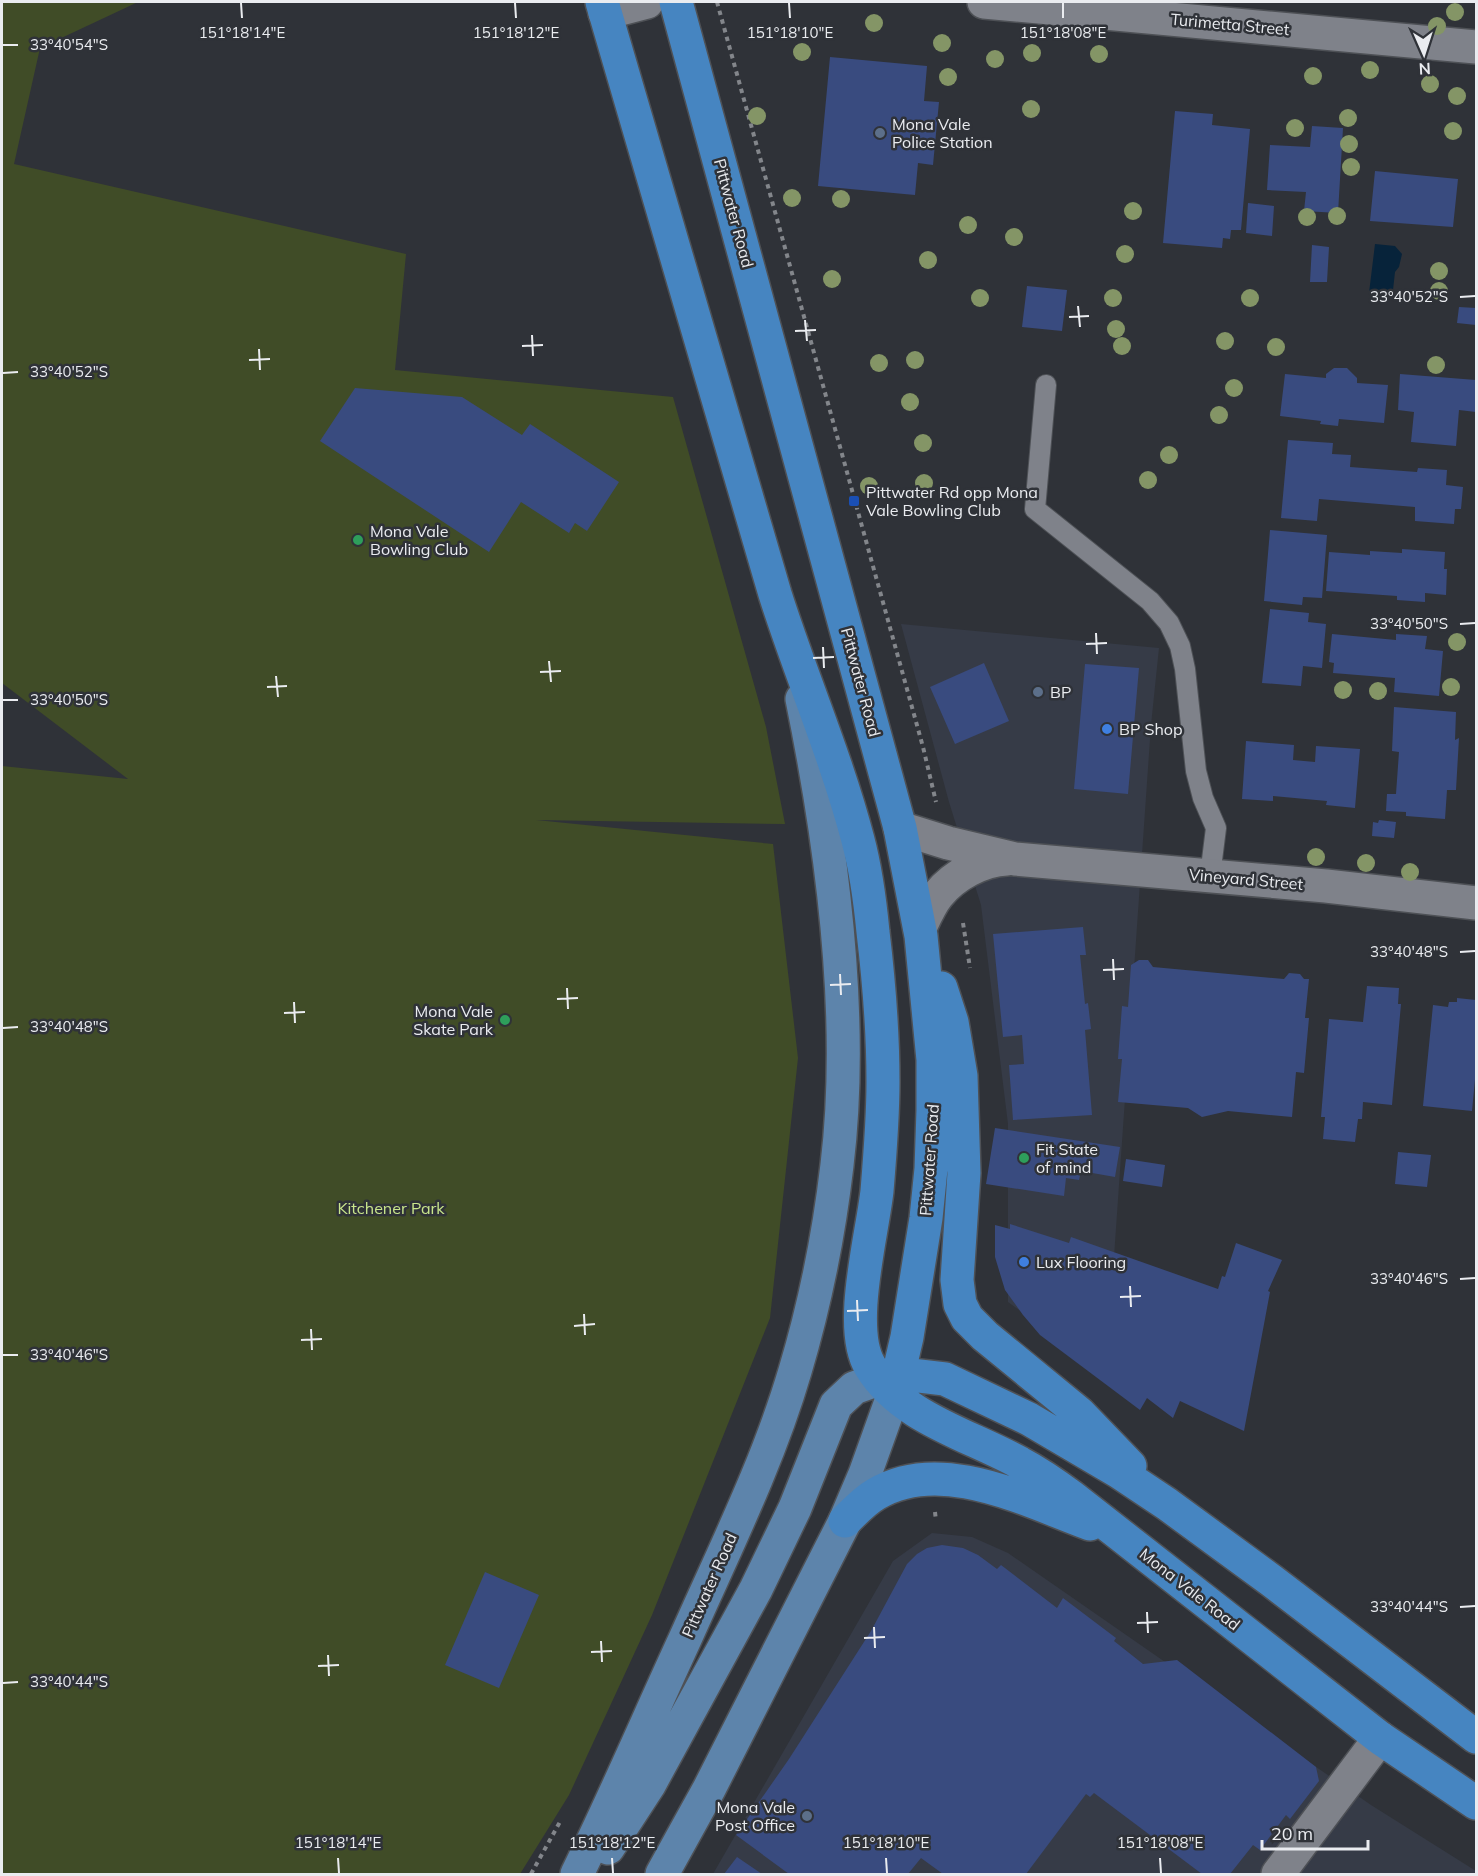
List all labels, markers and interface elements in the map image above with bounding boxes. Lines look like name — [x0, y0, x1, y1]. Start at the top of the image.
street label: Turimetta Street — [1170, 9, 1291, 39]
text: 151°18'14"E — [199, 23, 285, 42]
text: 151°18'12"E — [473, 23, 559, 42]
text: 151°18'10"E — [747, 23, 833, 42]
text: 151°18'08"E — [1020, 23, 1106, 42]
north arrow — [1394, 24, 1454, 84]
text: 33°40'54"S — [30, 35, 108, 54]
text: N — [1418, 59, 1431, 79]
place label: Mona Vale Police Station — [892, 114, 993, 152]
marker: Mona Vale Police Station — [873, 126, 887, 140]
street label: Pittwater Road — [710, 156, 758, 270]
text: 33°40'52"S — [1370, 287, 1448, 306]
text: 33°40'52"S — [30, 362, 108, 381]
place label: Pittwater Rd opp Mona Vale Bowling Club — [866, 482, 1038, 520]
marker: Pittwater Rd opp Mona Vale Bowling Club — [847, 494, 861, 508]
place label: Mona Vale Bowling Club — [370, 521, 468, 559]
marker: Mona Vale Bowling Club — [351, 533, 365, 547]
text: 33°40'50"S — [1370, 614, 1448, 633]
street label: Pittwater Road — [837, 625, 885, 739]
place label: BP — [1050, 682, 1071, 702]
marker: BP — [1031, 685, 1045, 699]
text: 33°40'50"S — [30, 690, 108, 709]
place label: BP Shop — [1119, 719, 1183, 739]
marker: BP Shop — [1100, 722, 1114, 736]
street label: Vineyard Street — [1188, 864, 1304, 894]
text: 33°40'48"S — [1370, 942, 1448, 961]
place label: Mona Vale Skate Park — [413, 1001, 494, 1039]
marker: Mona Vale Skate Park — [498, 1013, 512, 1027]
text: 33°40'48"S — [30, 1017, 108, 1036]
street label: Pittwater Road — [915, 1103, 943, 1217]
place label: Fit State of mind — [1036, 1139, 1098, 1177]
marker: Fit State of mind — [1017, 1151, 1031, 1165]
park label: Kitchener Park — [337, 1198, 445, 1218]
place label: Lux Flooring — [1036, 1252, 1126, 1272]
marker: Lux Flooring — [1017, 1255, 1031, 1269]
text: 33°40'46"S — [1370, 1269, 1448, 1288]
text: 33°40'46"S — [30, 1345, 108, 1364]
street label: Pittwater Road — [677, 1530, 741, 1640]
street label: Mona Vale Road — [1136, 1544, 1244, 1634]
text: 33°40'44"S — [1370, 1597, 1448, 1616]
text: 33°40'44"S — [30, 1672, 108, 1691]
place label: Mona Vale Post Office — [715, 1797, 795, 1835]
marker: Mona Vale Post Office — [800, 1809, 814, 1823]
scale bar — [1262, 1813, 1368, 1851]
text: 20 m — [1271, 1822, 1313, 1845]
text: 151°18'14"E — [295, 1833, 381, 1852]
text: 151°18'12"E — [569, 1833, 655, 1852]
text: 151°18'10"E — [843, 1833, 929, 1852]
text: 151°18'08"E — [1117, 1833, 1203, 1852]

